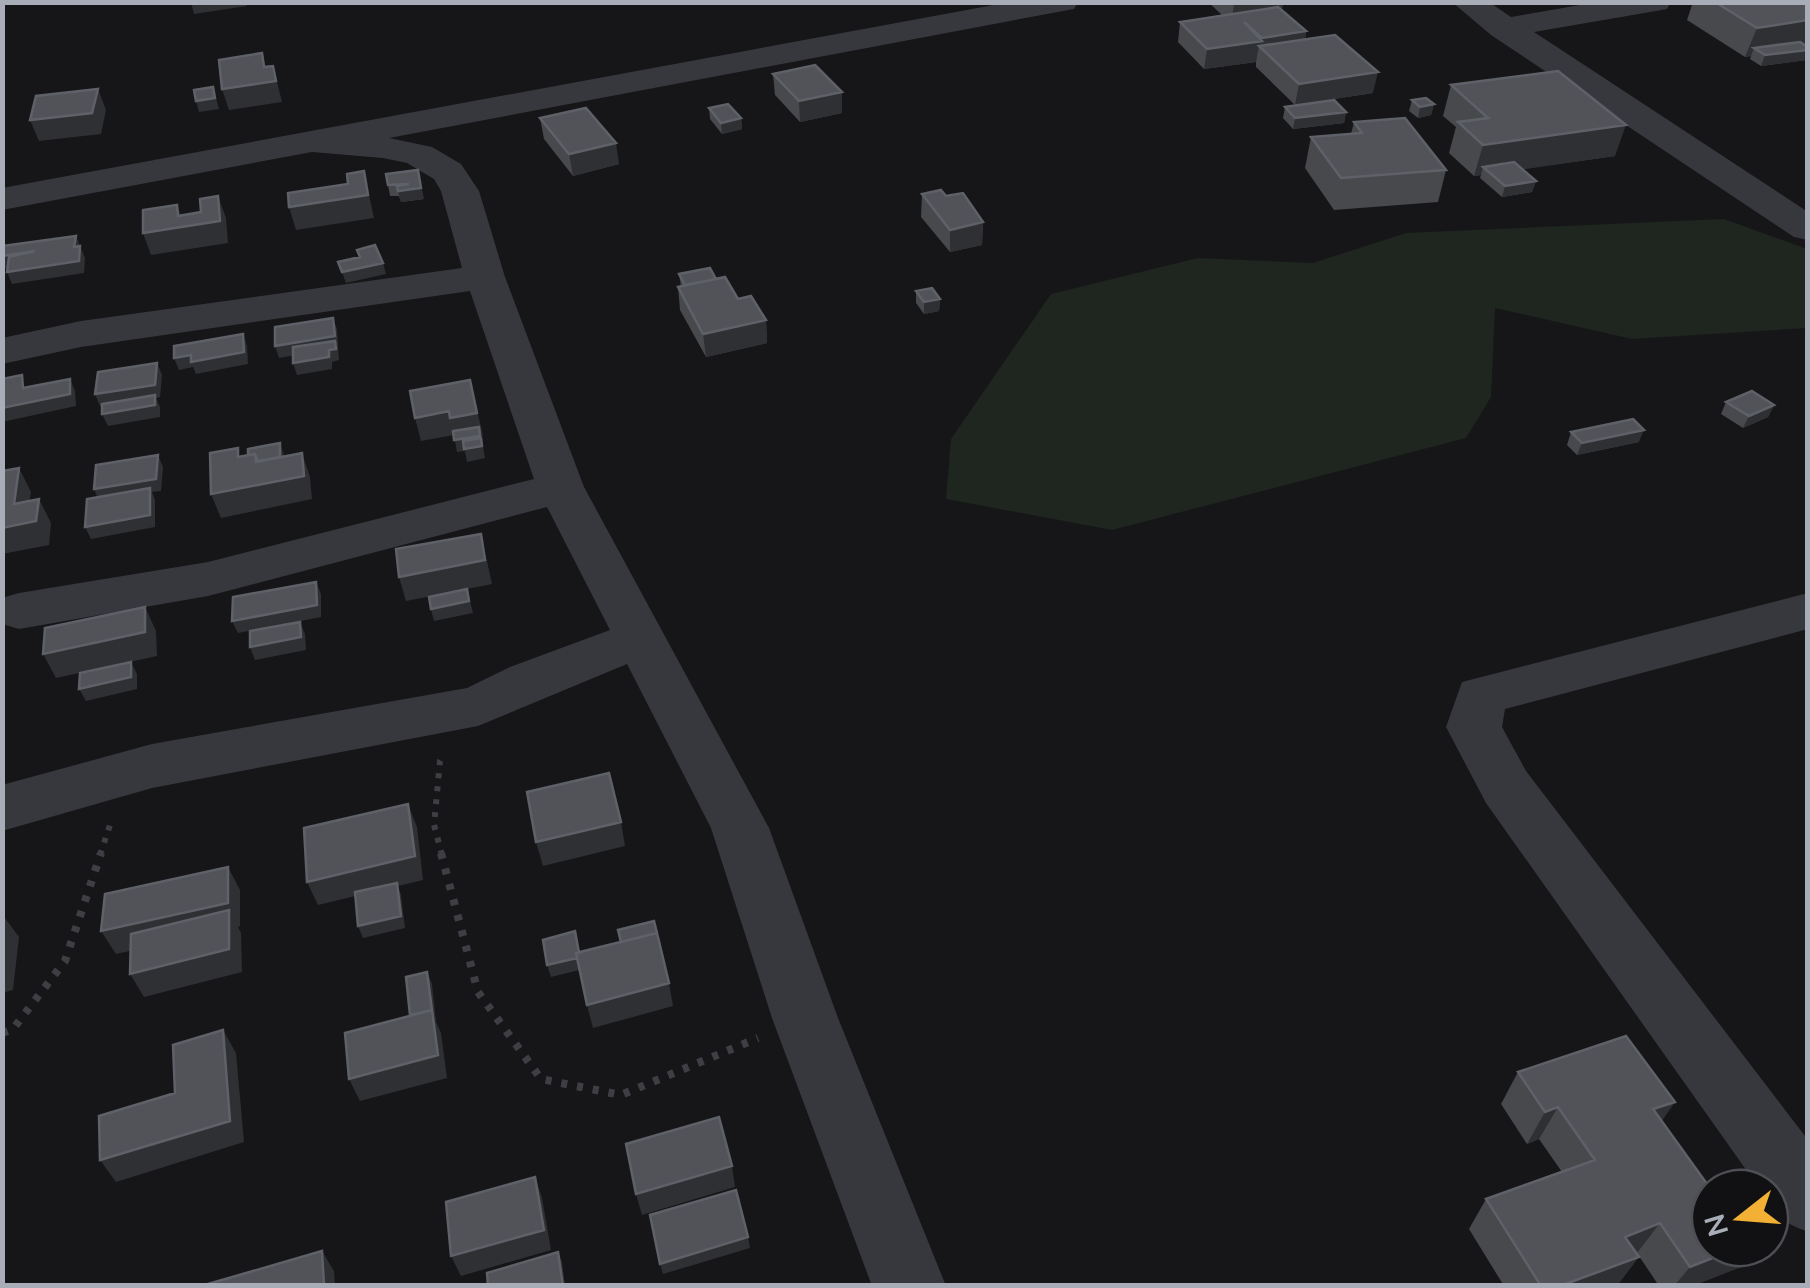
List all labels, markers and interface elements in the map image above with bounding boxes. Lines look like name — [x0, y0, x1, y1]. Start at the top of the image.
north arrow — [1690, 1168, 1790, 1268]
text: N — [1696, 1210, 1735, 1241]

